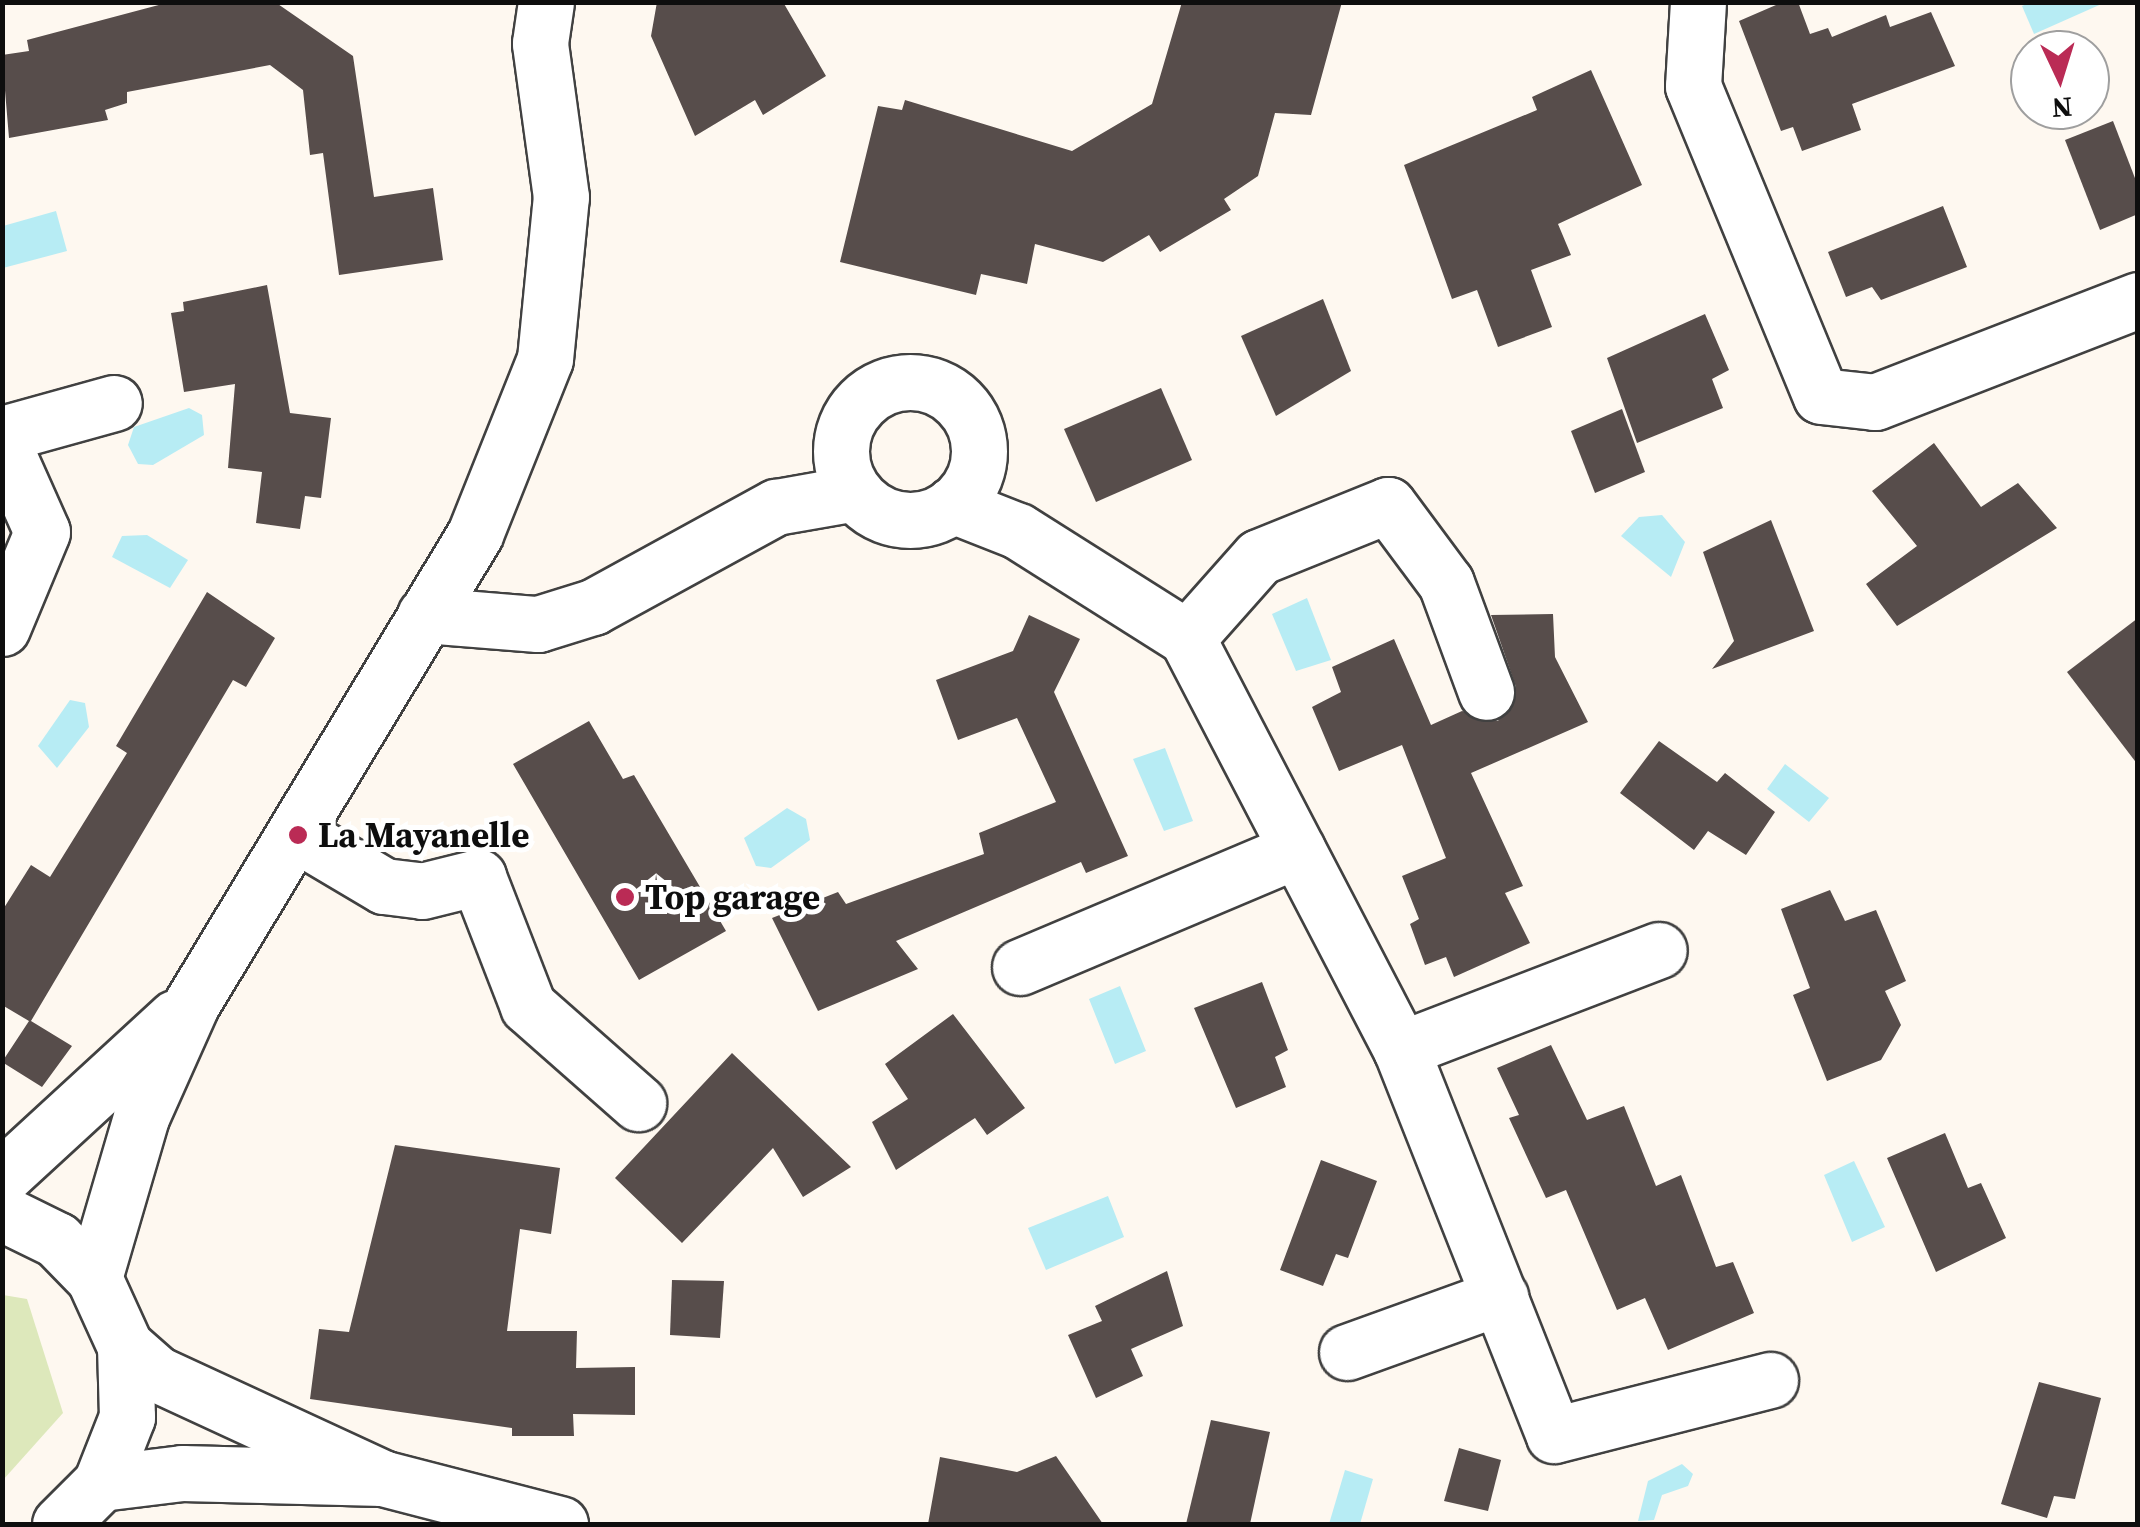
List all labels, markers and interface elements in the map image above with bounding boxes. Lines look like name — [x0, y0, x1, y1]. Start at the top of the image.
north arrow — [2010, 30, 2110, 130]
text: N — [2050, 88, 2073, 128]
place label: La Mayanelle — [318, 814, 529, 856]
marker: La Mayanelle — [287, 824, 309, 846]
place label: Top garage — [645, 876, 820, 918]
marker: Top garage — [614, 886, 636, 908]

